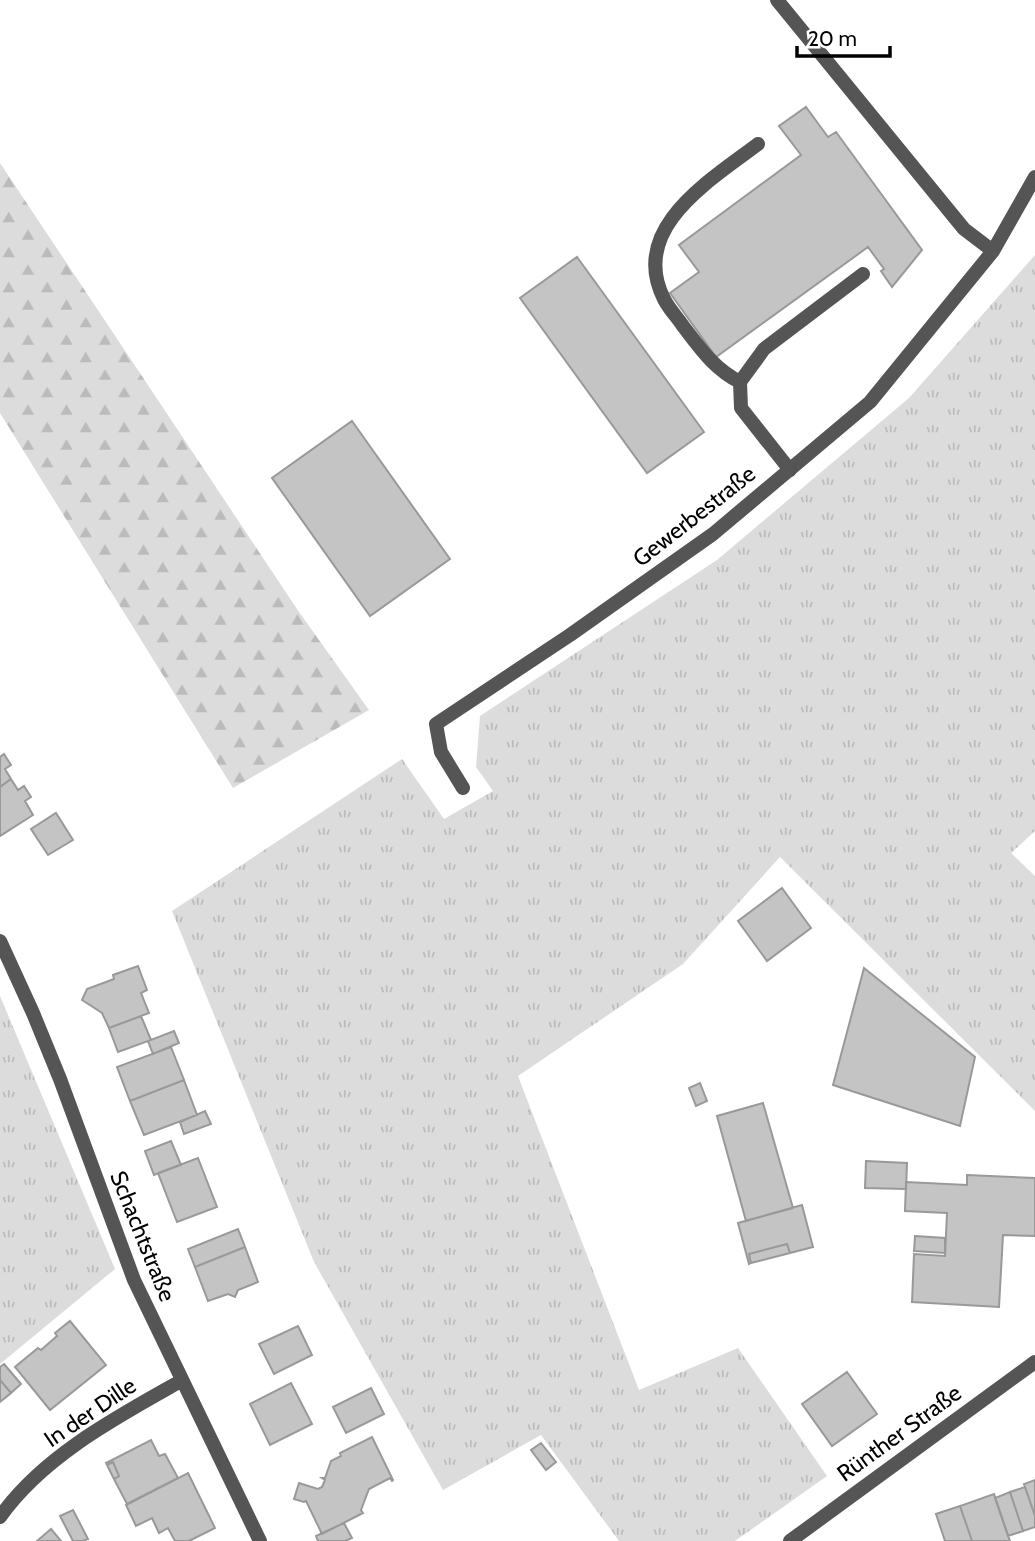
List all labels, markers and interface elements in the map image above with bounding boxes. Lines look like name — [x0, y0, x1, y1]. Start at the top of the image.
scale bar — [797, 14, 890, 58]
text: 20 m — [808, 26, 857, 51]
street label: Gewerbestraße — [627, 459, 761, 572]
street label: Schachtstraße — [104, 1167, 182, 1306]
street label: In der Dille — [39, 1371, 141, 1453]
street label: Rünther Straße — [831, 1378, 967, 1487]

